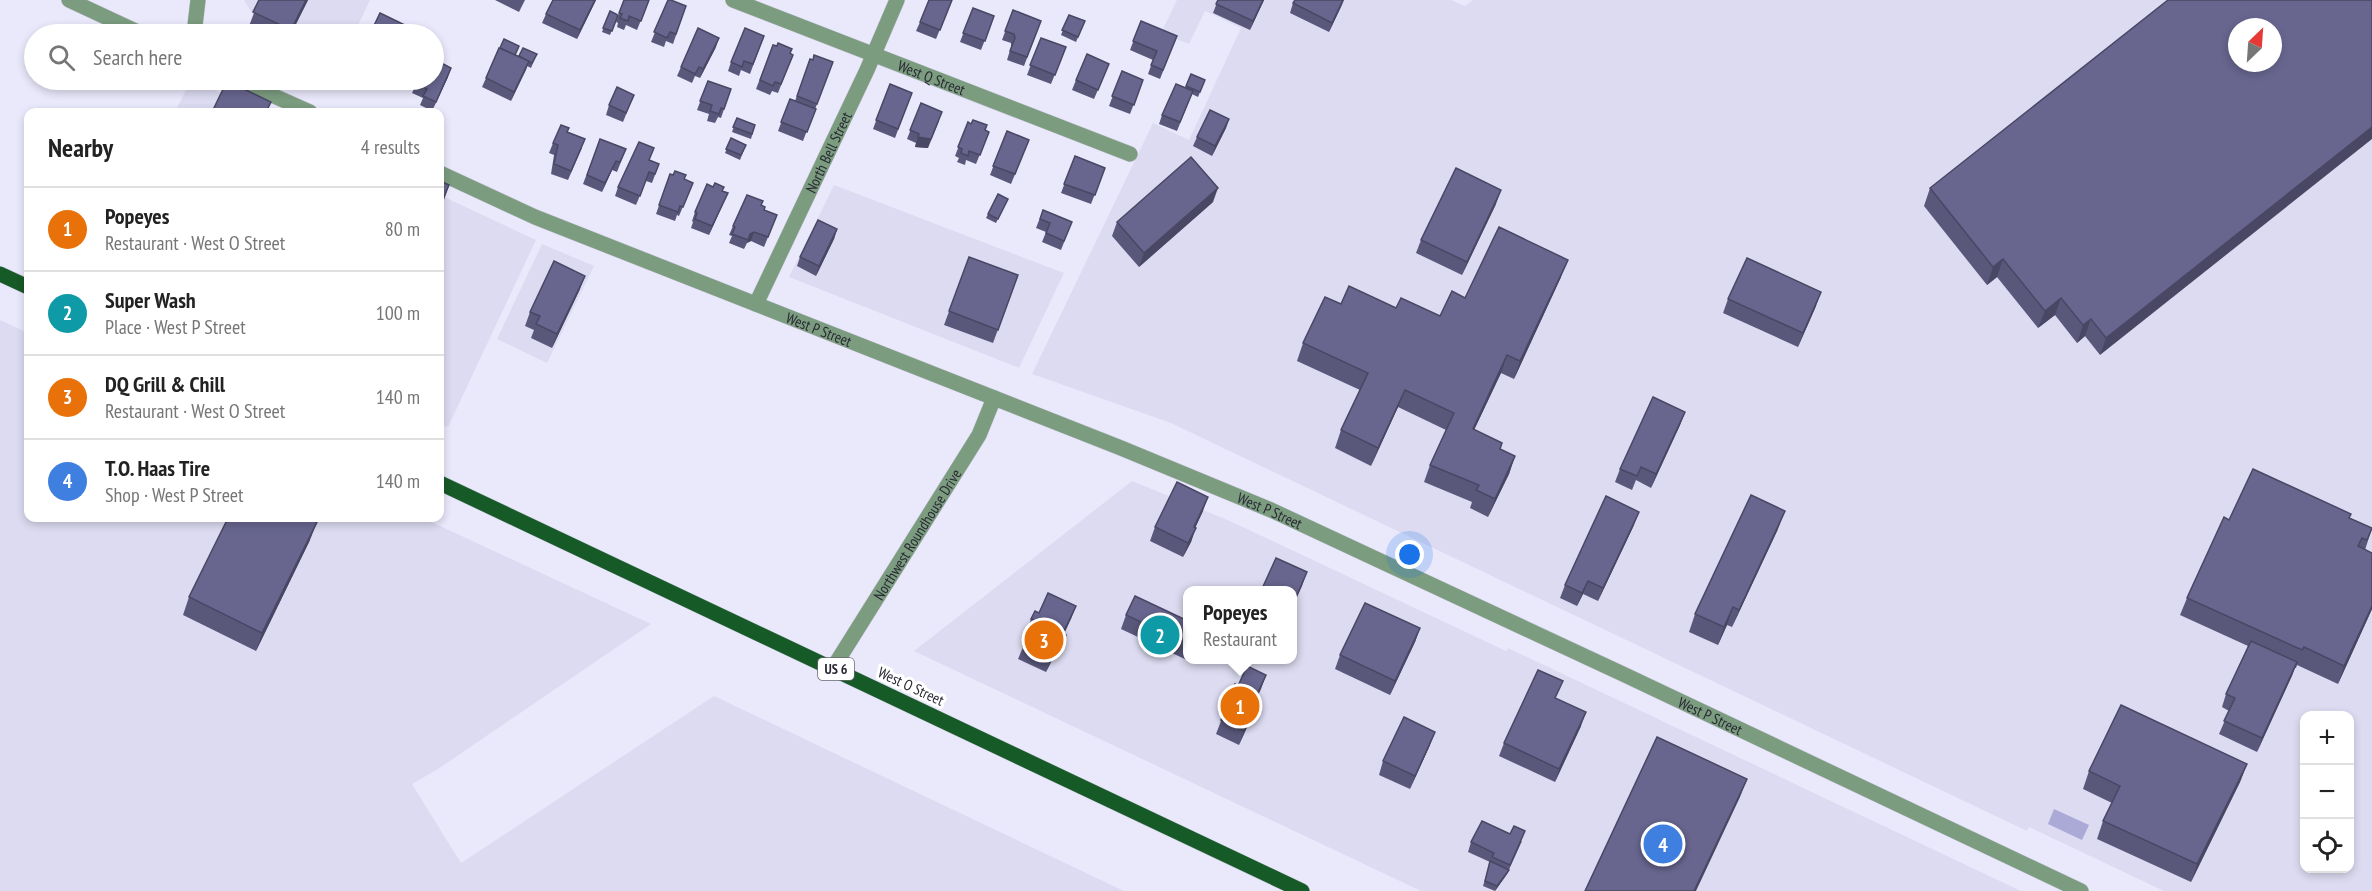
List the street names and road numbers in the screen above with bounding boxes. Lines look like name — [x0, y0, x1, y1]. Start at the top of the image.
street label: West Q Street — [895, 55, 968, 99]
street label: North Bell Street — [801, 109, 855, 196]
street label: West P Street — [784, 308, 854, 350]
street label: Northwest Roundhouse Drive — [869, 465, 965, 603]
street label: West P Street — [1235, 488, 1305, 533]
road number: US 6 — [818, 658, 854, 680]
street label: West O Street — [875, 662, 947, 710]
street label: West P Street — [1675, 692, 1746, 739]

